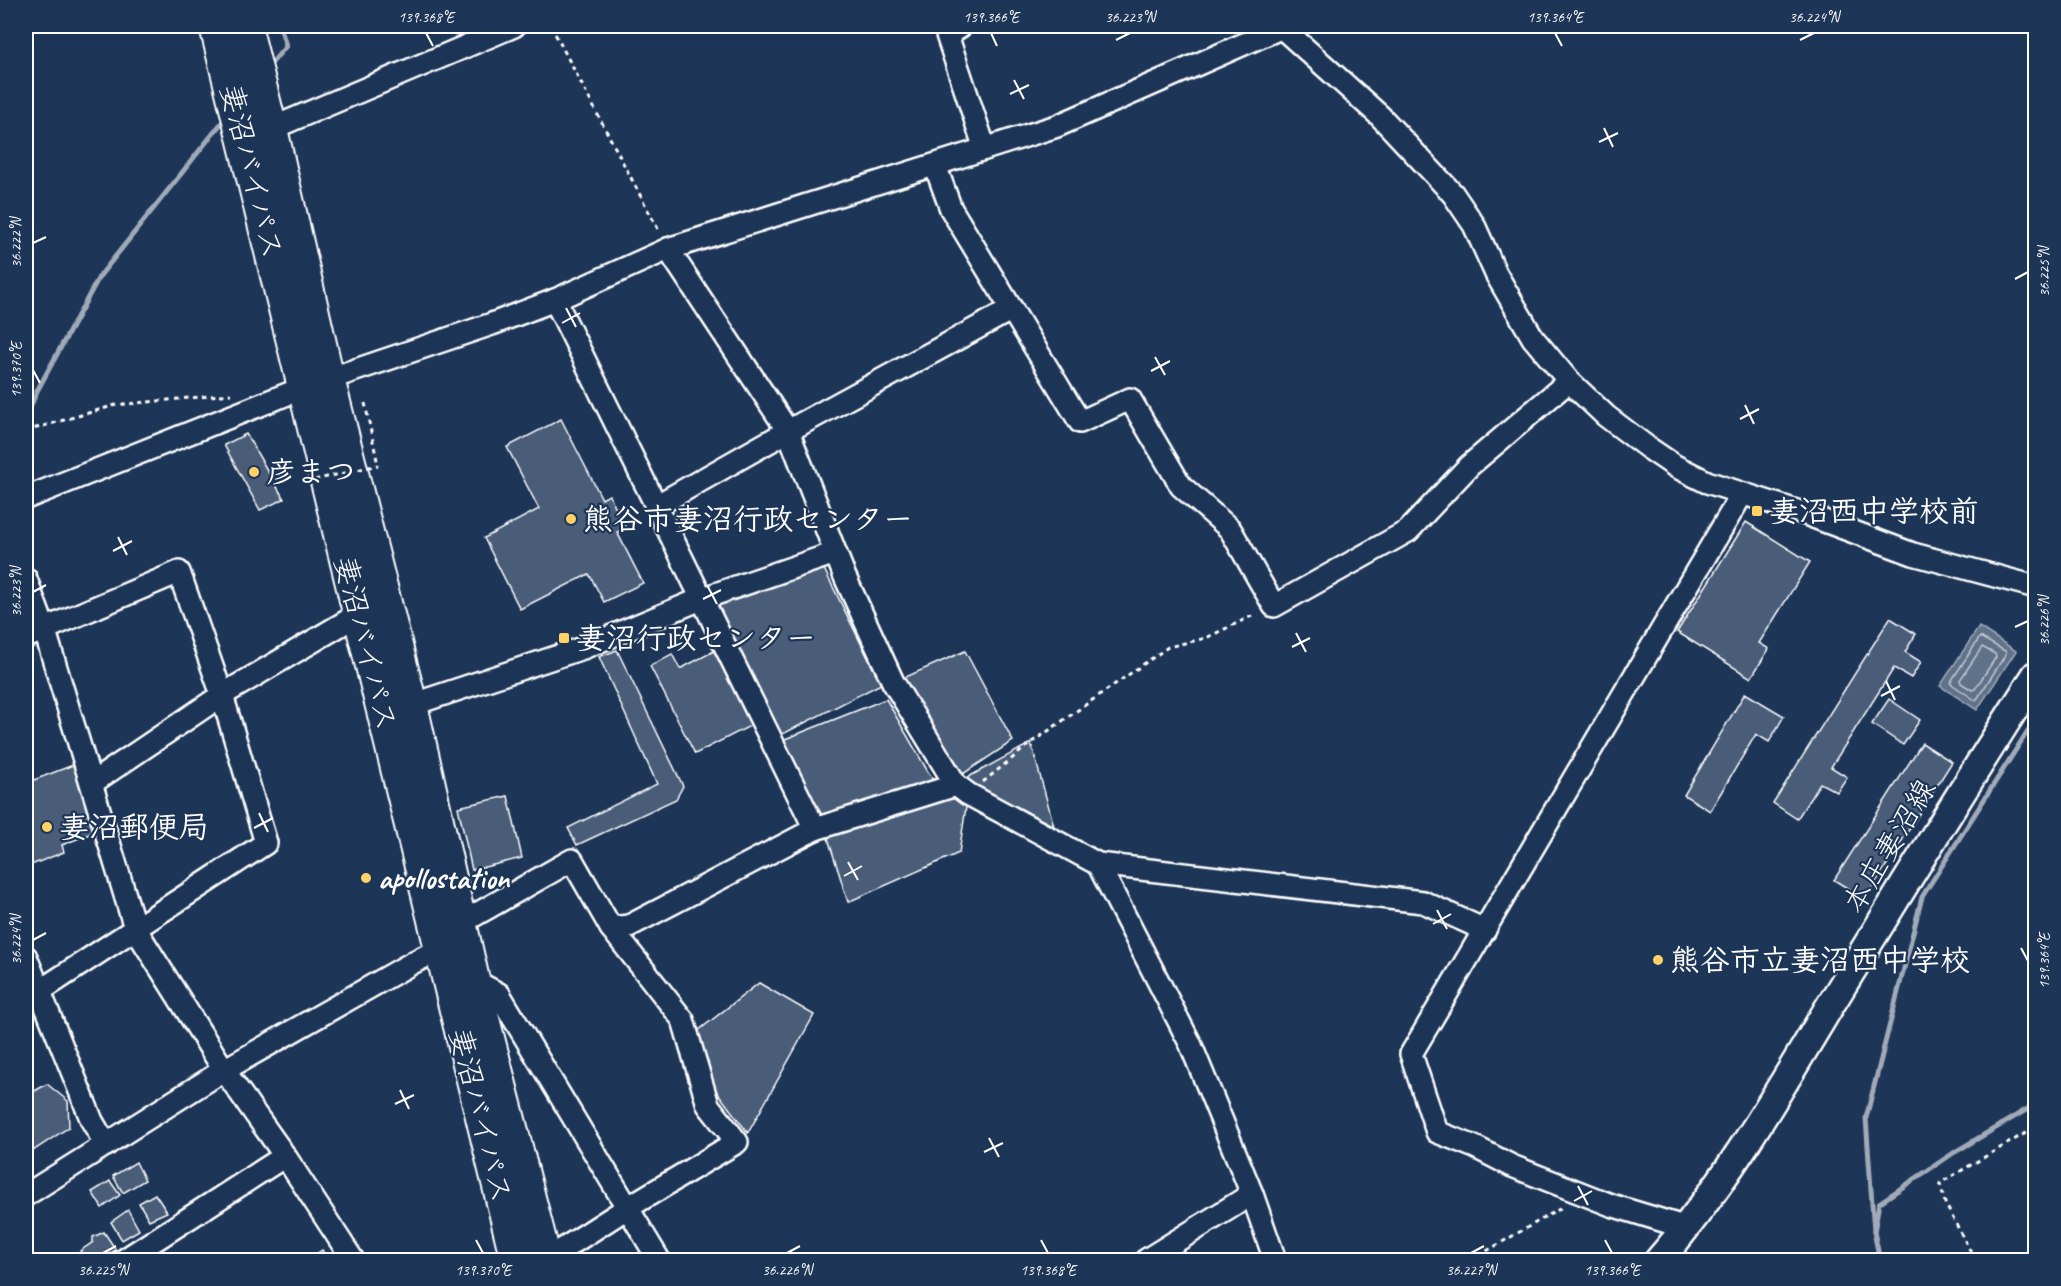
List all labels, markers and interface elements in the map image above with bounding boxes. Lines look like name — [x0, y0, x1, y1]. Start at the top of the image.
text: 139.368°E — [398, 8, 456, 27]
text: 139.366°E — [963, 8, 1021, 27]
text: 36.223°N — [1105, 8, 1158, 27]
text: 139.364°E — [1527, 8, 1585, 27]
text: 36.224°N — [1789, 8, 1842, 27]
street label: 妻沼バイパス — [212, 79, 292, 263]
text: 36.222°N — [7, 215, 26, 268]
text: 36.225°N — [2035, 244, 2054, 297]
text: 139.370°E — [7, 340, 26, 398]
place label: 彦まつ — [266, 453, 356, 491]
marker: 彦まつ — [247, 465, 261, 479]
place label: 妻沼西中学校前 — [1769, 492, 1979, 530]
place label: 熊谷市妻沼行政センター — [583, 500, 913, 538]
marker: 妻沼西中学校前 — [1750, 504, 1764, 518]
marker: 熊谷市妻沼行政センター — [564, 512, 578, 526]
street label: 妻沼バイパス — [326, 551, 406, 735]
text: 36.223°N — [7, 564, 26, 617]
text: 36.226°N — [2035, 593, 2054, 646]
place label: 妻沼行政センター — [576, 619, 816, 657]
marker: 妻沼行政センター — [557, 631, 571, 645]
street label: 本庄妻沼線 — [1834, 772, 1944, 920]
place label: 妻沼郵便局 — [59, 808, 209, 846]
marker: 妻沼郵便局 — [40, 820, 54, 834]
place label: apollostation — [378, 859, 511, 897]
marker: apollostation — [359, 871, 373, 885]
text: 36.224°N — [7, 912, 26, 965]
text: 139.364°E — [2035, 931, 2054, 989]
place label: 熊谷市立妻沼西中学校 — [1670, 941, 1970, 979]
marker: 熊谷市立妻沼西中学校 — [1651, 953, 1665, 967]
street label: 妻沼バイパス — [441, 1023, 521, 1207]
text: 36.225°N — [78, 1261, 131, 1280]
text: 139.370°E — [455, 1261, 513, 1280]
text: 36.226°N — [762, 1261, 815, 1280]
text: 139.368°E — [1020, 1261, 1078, 1280]
text: 36.227°N — [1446, 1261, 1499, 1280]
text: 139.366°E — [1584, 1261, 1642, 1280]

